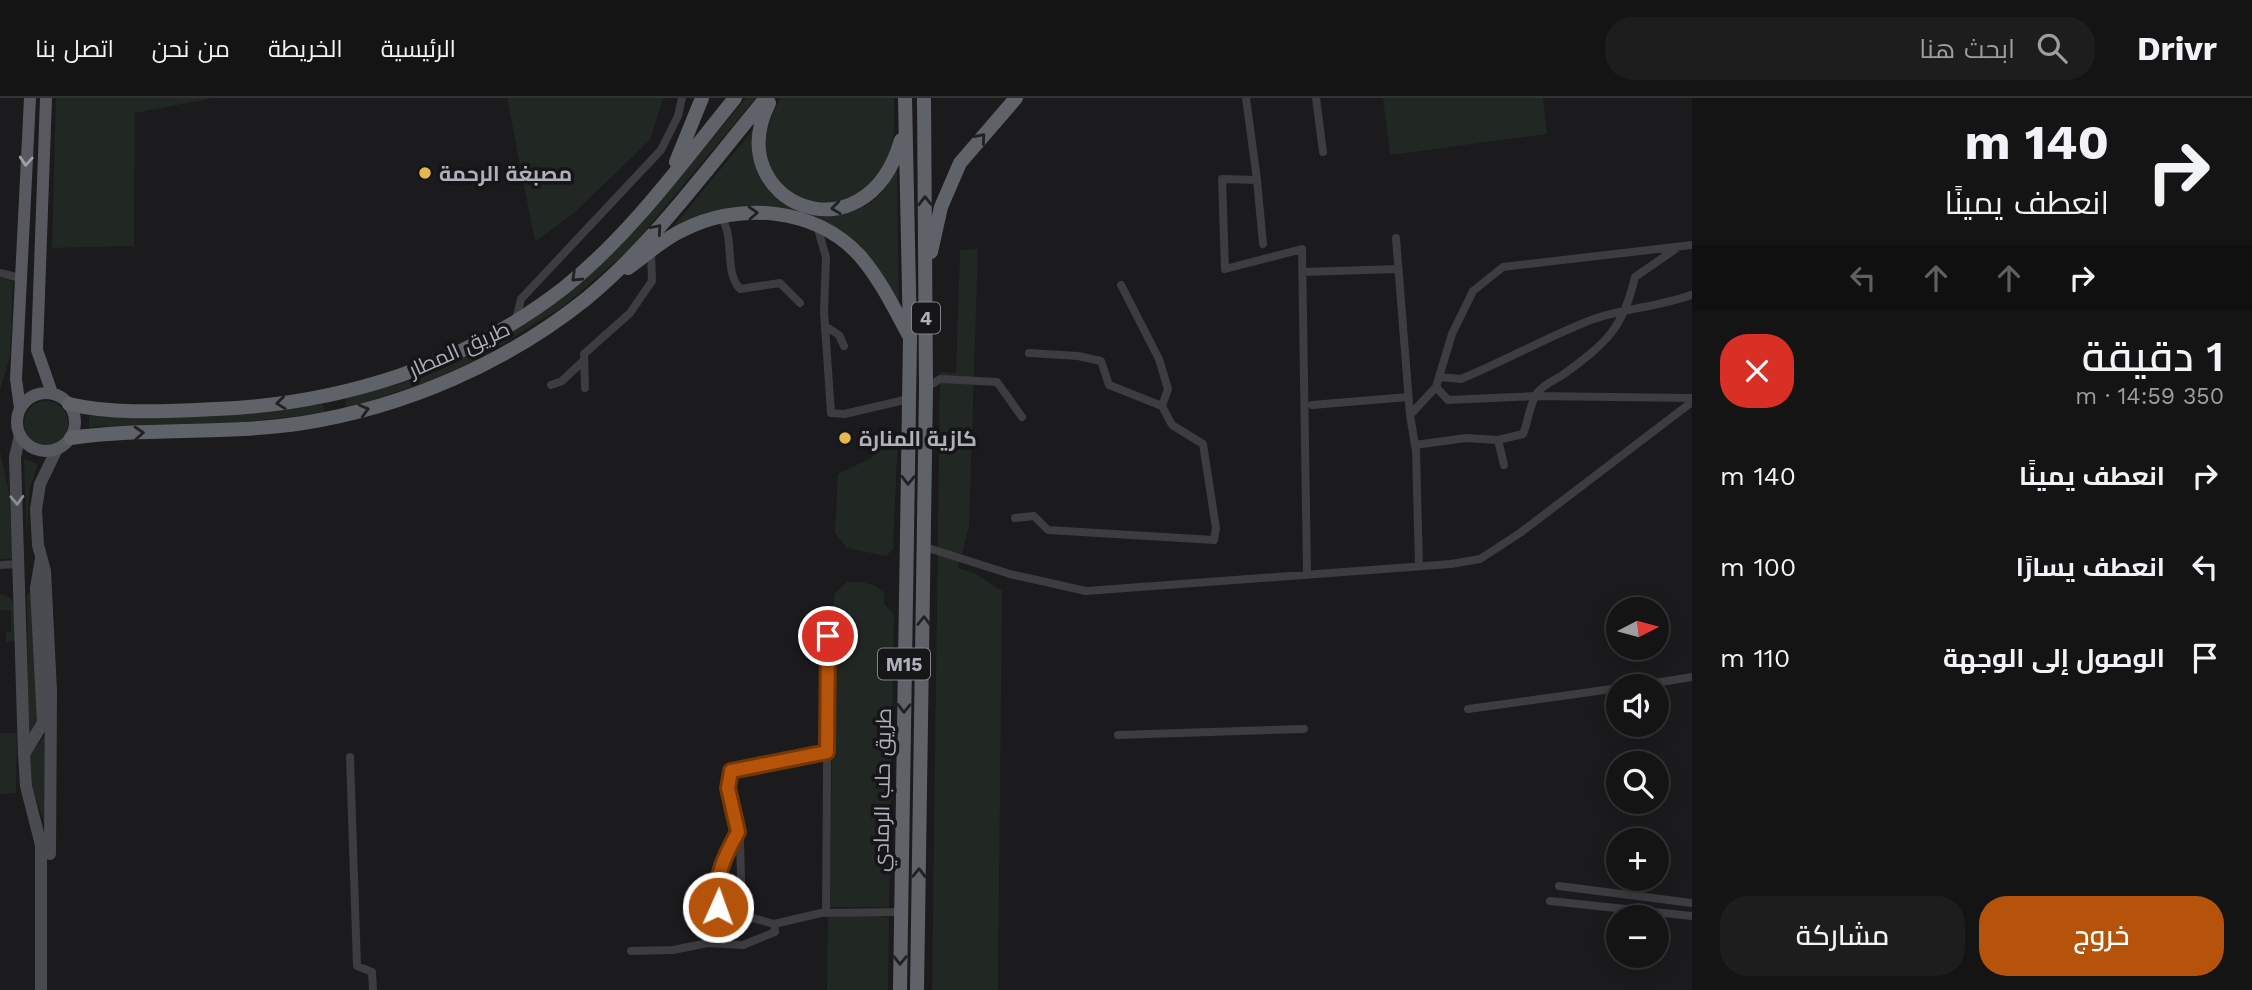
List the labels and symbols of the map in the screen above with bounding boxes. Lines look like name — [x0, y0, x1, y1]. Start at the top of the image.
one-way arrow — [973, 134, 985, 147]
one-way arrow — [19, 156, 34, 167]
place label: مصبغة الرحمة — [439, 161, 572, 186]
marker: مصبغة الرحمة — [417, 165, 433, 181]
one-way arrow — [917, 195, 933, 205]
one-way arrow — [830, 200, 842, 215]
one-way arrow — [748, 205, 759, 220]
one-way arrow — [649, 224, 661, 237]
one-way arrow — [571, 268, 584, 281]
road number: 4 — [912, 302, 940, 333]
street label: طريق المطار — [404, 316, 514, 384]
one-way arrow — [275, 396, 287, 411]
one-way arrow — [358, 404, 370, 419]
one-way arrow — [133, 425, 144, 440]
place label: كازية المنارة — [859, 426, 977, 451]
marker: كازية المنارة — [837, 430, 853, 446]
one-way arrow — [900, 475, 915, 486]
one-way arrow — [9, 494, 24, 505]
north arrow — [1606, 597, 1670, 660]
pin — [798, 606, 858, 666]
one-way arrow — [916, 615, 931, 626]
road number: M15 — [878, 649, 930, 680]
one-way arrow — [896, 703, 912, 713]
street label: طريق حلب الرمادي — [868, 708, 900, 872]
one-way arrow — [911, 867, 927, 878]
position arrow — [681, 870, 755, 944]
one-way arrow — [892, 955, 908, 965]

